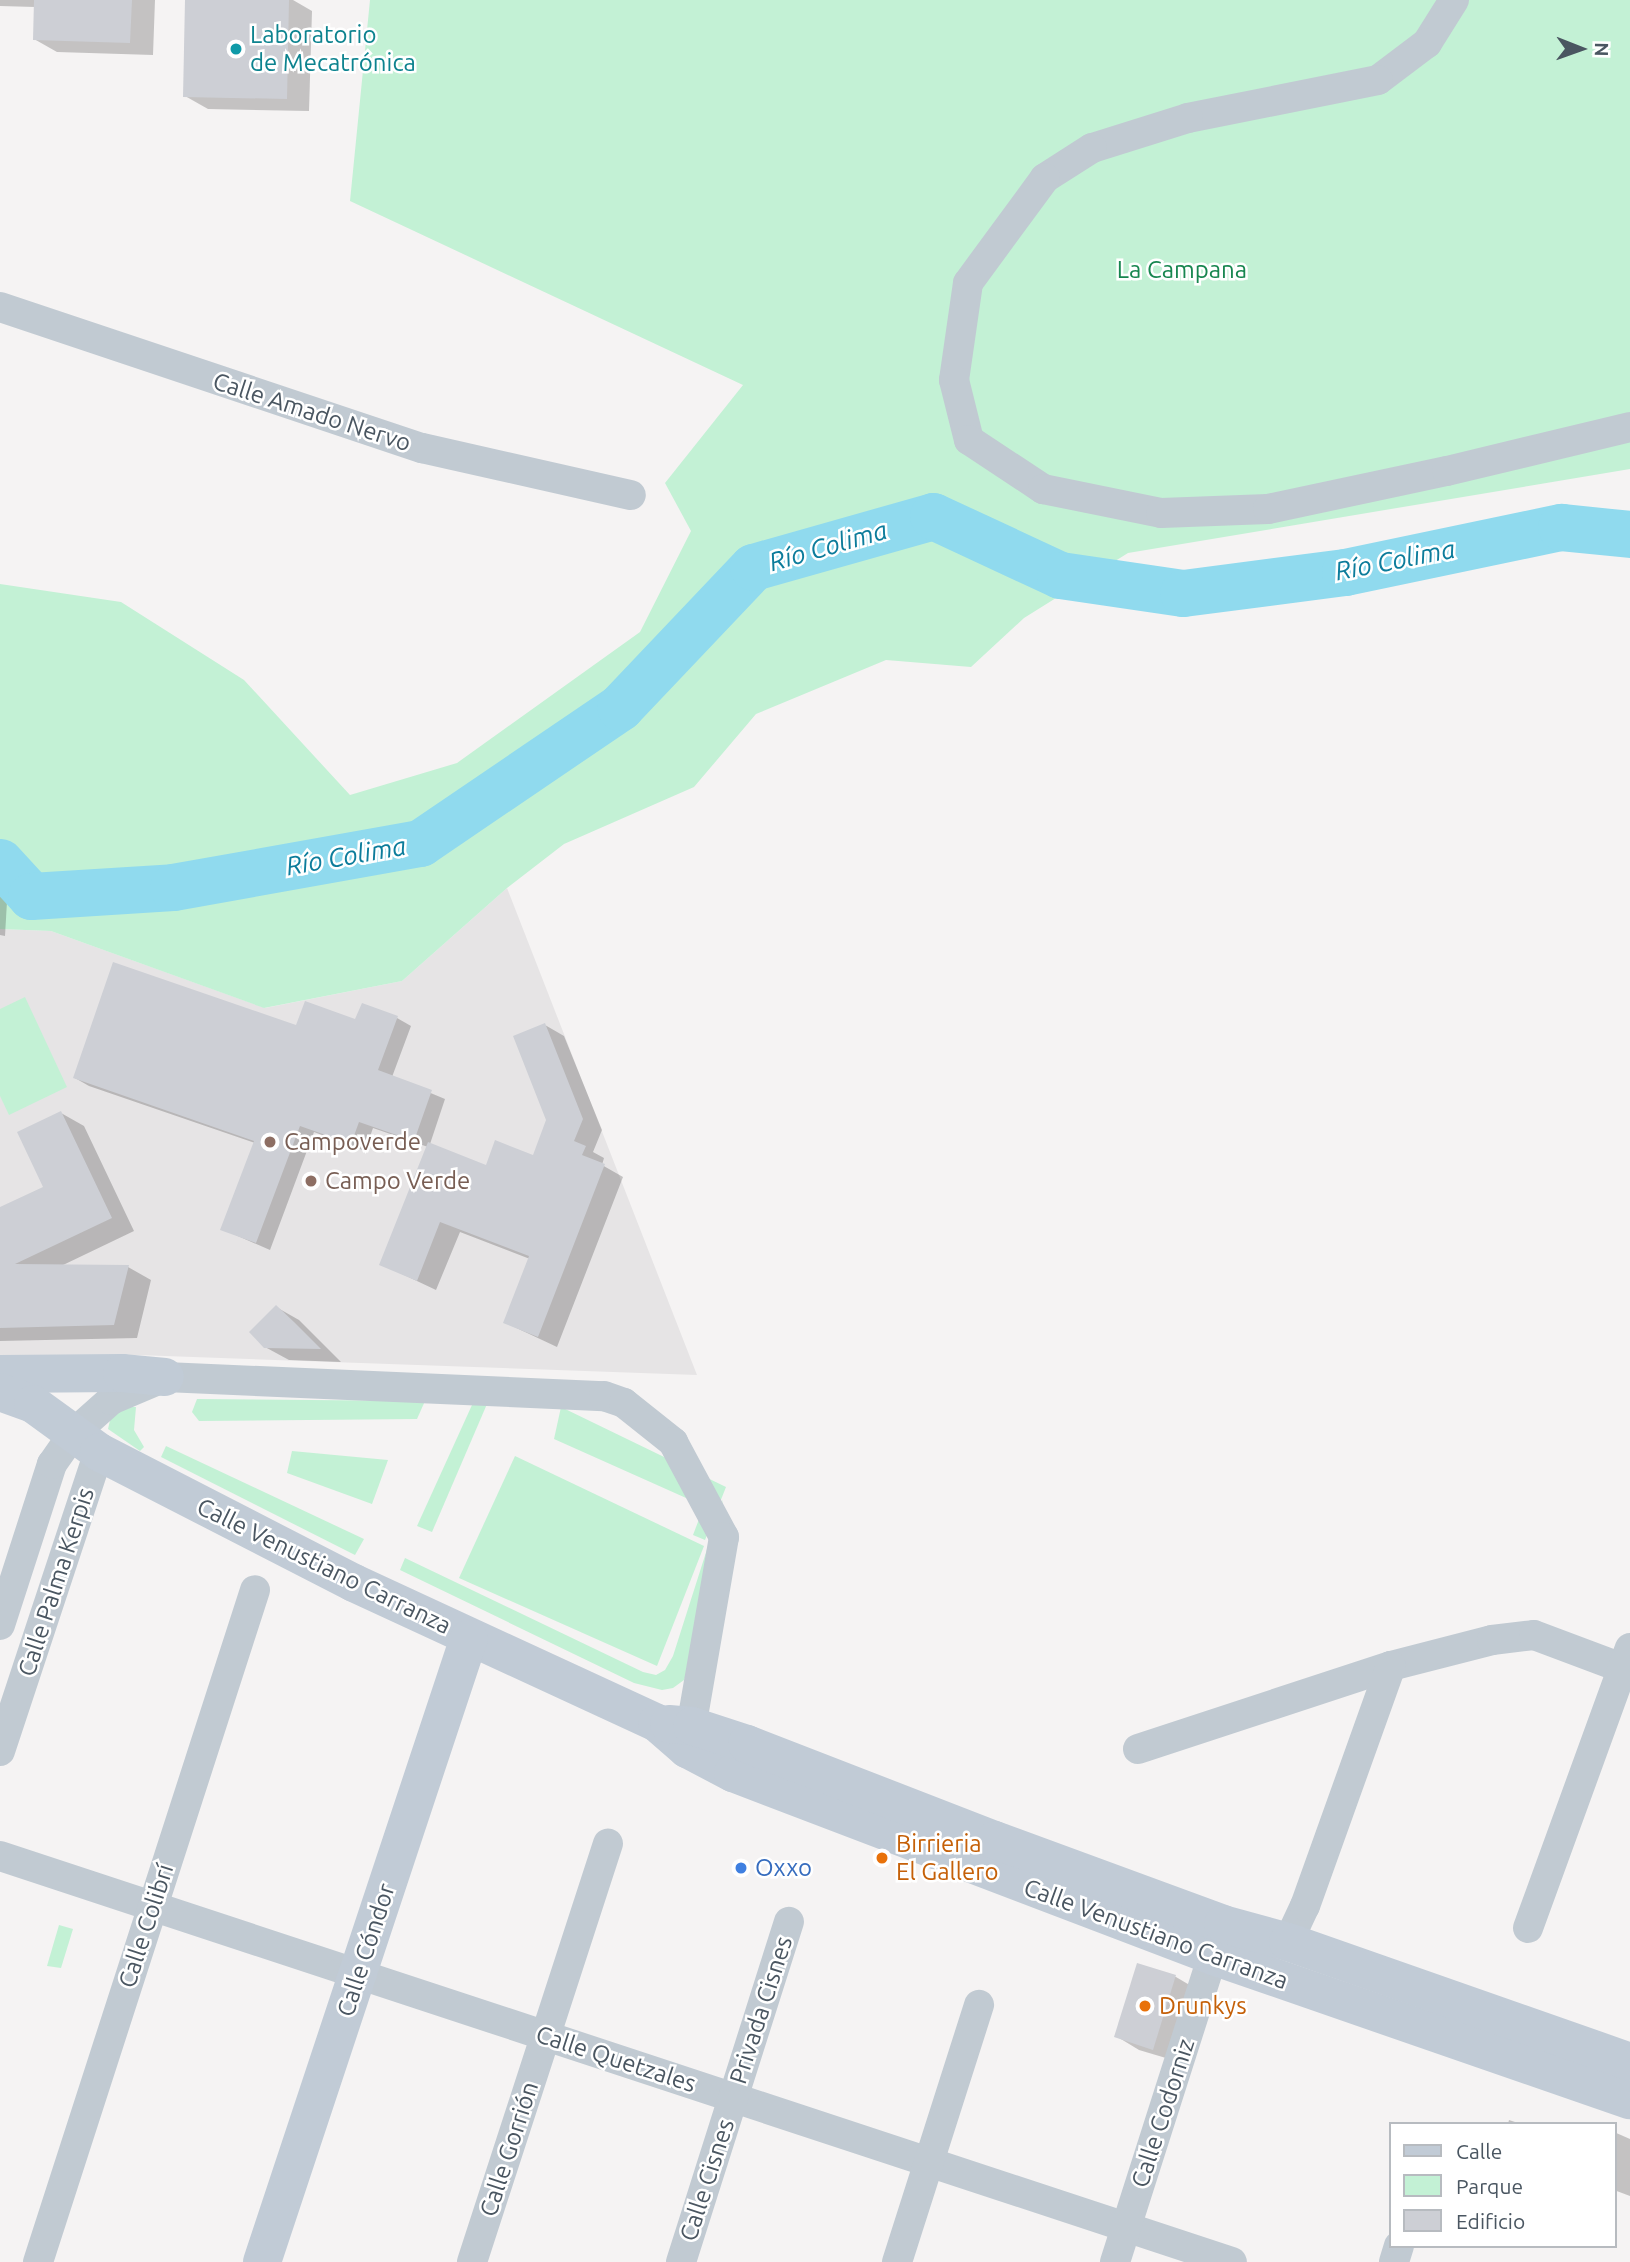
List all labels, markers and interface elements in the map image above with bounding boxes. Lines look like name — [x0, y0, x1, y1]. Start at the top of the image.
north arrow — [1546, 14, 1616, 84]
place label: Laboratorio de Mecatrónica — [250, 21, 416, 77]
marker: Laboratorio de Mecatrónica — [228, 41, 244, 57]
text: N — [1591, 42, 1613, 57]
park label: La Campana — [1117, 256, 1247, 284]
street label: Calle Amado Nervo — [209, 366, 415, 458]
water label: Río Colima — [765, 514, 891, 578]
water label: Río Colima — [1332, 533, 1458, 587]
water label: Río Colima — [283, 830, 409, 882]
place label: Campoverde — [284, 1128, 421, 1156]
marker: Campoverde — [262, 1134, 278, 1150]
place label: Campo Verde — [325, 1167, 470, 1195]
marker: Campo Verde — [303, 1173, 319, 1189]
street label: Calle Palma Kerpis — [12, 1484, 100, 1680]
street label: Calle Venustiano Carranza — [192, 1492, 456, 1640]
place label: Birrieria El Gallero — [896, 1830, 998, 1886]
marker: Birrieria El Gallero — [874, 1850, 890, 1866]
place label: Oxxo — [755, 1854, 812, 1882]
marker: Oxxo — [733, 1860, 749, 1876]
street label: Calle Colibrí — [112, 1861, 180, 1991]
street label: Calle Venustiano Carranza — [1020, 1873, 1292, 1995]
street label: Calle Cóndor — [331, 1880, 401, 2020]
street label: Privada Cisnes — [724, 1933, 798, 2087]
place label: Drunkys — [1159, 1992, 1247, 2020]
marker: Drunkys — [1137, 1998, 1153, 2014]
street label: Calle Quetzales — [532, 2020, 700, 2098]
street label: Calle Codorniz — [1125, 2035, 1201, 2191]
street label: Calle Gorrión — [474, 2078, 544, 2220]
street label: Calle Cisnes — [674, 2115, 740, 2245]
legend — [1388, 2122, 1616, 2248]
text: Calle — [1456, 2139, 1502, 2163]
text: Parque — [1456, 2174, 1523, 2198]
text: Edificio — [1456, 2209, 1525, 2233]

